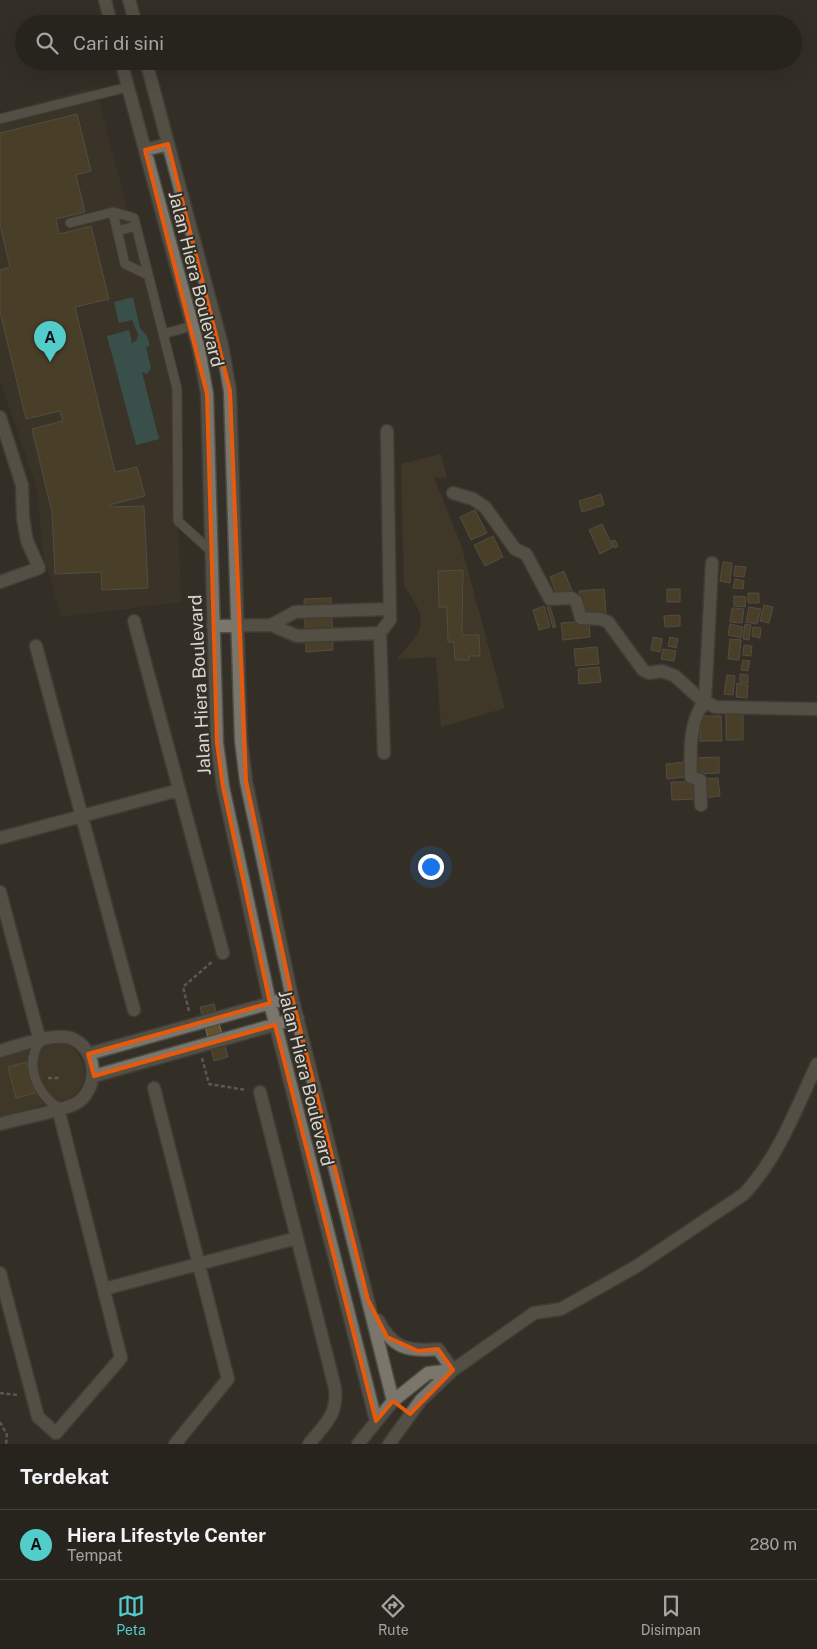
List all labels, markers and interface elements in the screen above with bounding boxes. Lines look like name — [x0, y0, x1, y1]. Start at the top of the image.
search box — [15, 15, 802, 70]
icon: search — [33, 29, 61, 57]
text: Cari di sini — [73, 32, 164, 54]
street label: Jalan Hiera Boulevard — [164, 189, 229, 369]
pin: A — [34, 321, 66, 362]
street label: Jalan Hiera Boulevard — [184, 594, 215, 776]
your location — [418, 854, 444, 880]
street label: Jalan Hiera Boulevard — [274, 988, 339, 1168]
text: Terdekat — [20, 1464, 109, 1489]
text: Hiera Lifestyle Center — [67, 1524, 266, 1546]
text: A — [30, 1535, 42, 1554]
text: 280 m — [750, 1535, 797, 1554]
text: Tempat — [67, 1546, 122, 1565]
tab: Peta — [116, 1592, 146, 1638]
tab: Rute — [378, 1592, 409, 1638]
tab: Disimpan — [641, 1592, 701, 1638]

